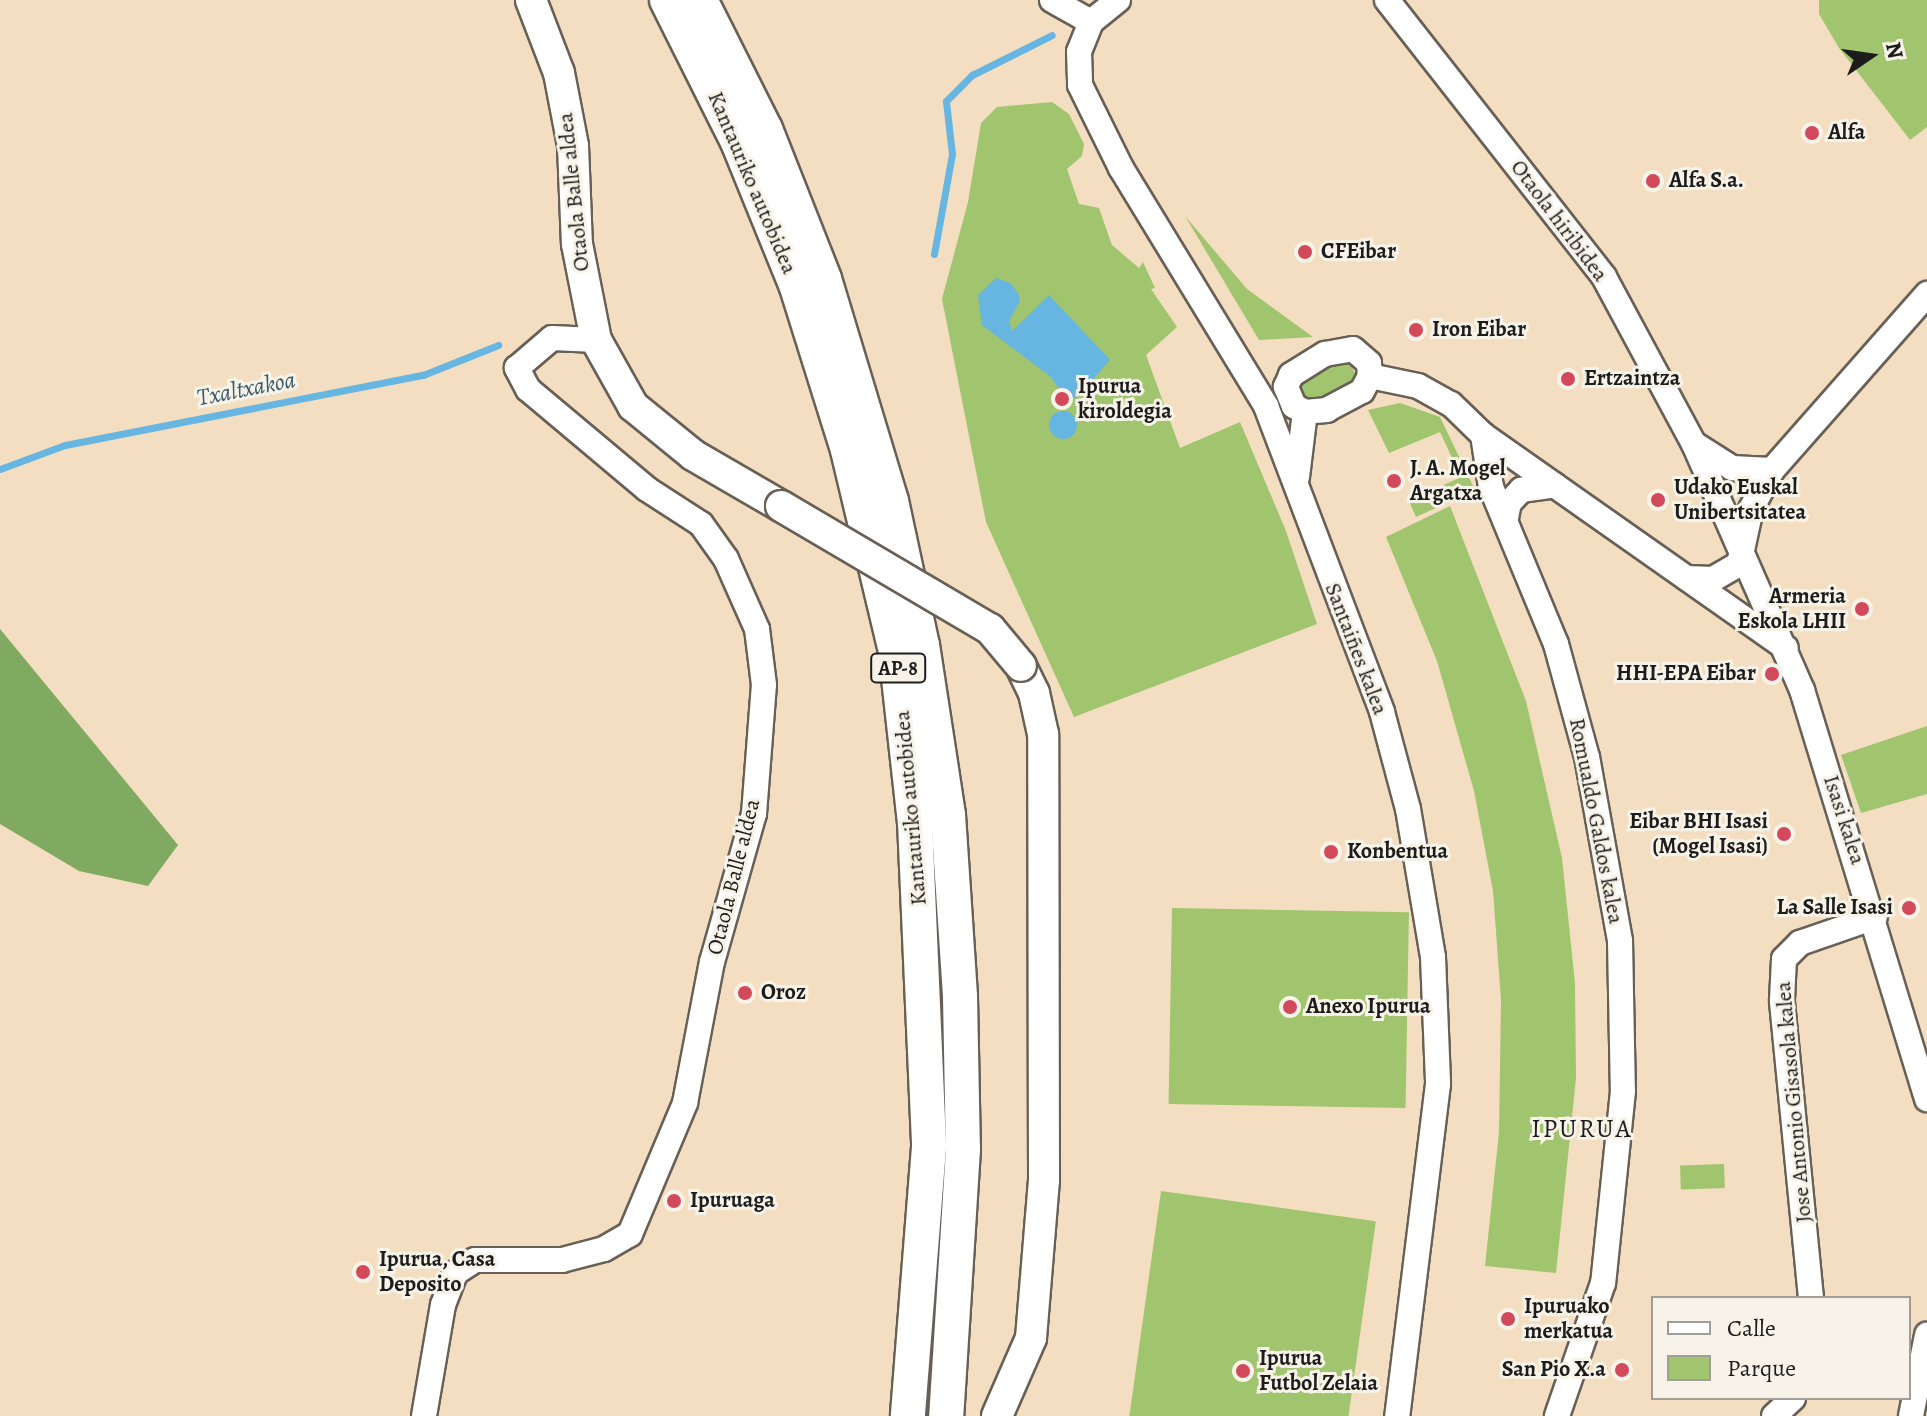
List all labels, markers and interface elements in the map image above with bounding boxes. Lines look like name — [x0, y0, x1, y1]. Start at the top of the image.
north arrow — [1831, 16, 1911, 96]
text: N — [1878, 39, 1911, 62]
street label: Kantauriko autobidea — [702, 88, 802, 278]
street label: Otaola Balle aldea — [553, 111, 595, 273]
place label: Alfa — [1828, 120, 1865, 146]
marker: Alfa — [1803, 124, 1821, 142]
street label: Otaola hiribidea — [1505, 155, 1613, 287]
place label: Alfa S.a. — [1669, 168, 1744, 194]
marker: Alfa S.a. — [1644, 172, 1662, 190]
place label: CFEibar — [1321, 239, 1396, 265]
marker: CFEibar — [1296, 243, 1314, 261]
place label: Iron Eibar — [1432, 317, 1526, 343]
marker: Iron Eibar — [1407, 321, 1425, 339]
water label: Txaltxakoa — [194, 365, 298, 413]
place label: Ertzaintza — [1584, 366, 1680, 392]
marker: Ertzaintza — [1559, 370, 1577, 388]
place label: Ipurua kiroldegia — [1078, 373, 1172, 424]
marker: Ipurua kiroldegia — [1053, 390, 1071, 408]
place label: J. A. Mogel Argatxa — [1410, 455, 1506, 506]
marker: J. A. Mogel Argatxa — [1385, 472, 1403, 490]
place label: Udako Euskal Unibertsitatea — [1674, 474, 1806, 526]
marker: Udako Euskal Unibertsitatea — [1649, 491, 1667, 509]
street label: Santaiñes kalea — [1319, 579, 1393, 719]
place label: Armeria Eskola LHII — [1737, 583, 1846, 634]
marker: Armeria Eskola LHII — [1853, 600, 1871, 618]
road number: AP-8 — [870, 652, 926, 684]
place label: HHI-EPA Eibar — [1616, 661, 1756, 687]
marker: HHI-EPA Eibar — [1763, 665, 1781, 683]
street label: Kantauriko autobidea — [889, 710, 933, 906]
street label: Romualdo Galdos kalea — [1563, 716, 1629, 926]
street label: Isasi kalea — [1817, 772, 1871, 868]
street label: Otaola Balle aldea — [702, 796, 766, 958]
place label: Eibar BHI Isasi (Mogel Isasi) — [1629, 808, 1768, 860]
marker: Eibar BHI Isasi (Mogel Isasi) — [1775, 825, 1793, 843]
place label: Konbentua — [1347, 839, 1448, 865]
marker: Konbentua — [1322, 843, 1340, 861]
place label: La Salle Isasi — [1776, 895, 1893, 921]
marker: La Salle Isasi — [1900, 899, 1918, 917]
place label: Oroz — [761, 980, 806, 1006]
street label: Jose Antonio Gisasola kalea — [1770, 980, 1818, 1224]
marker: Oroz — [736, 984, 754, 1002]
place label: Anexo Ipurua — [1306, 994, 1431, 1020]
marker: Anexo Ipurua — [1281, 998, 1299, 1016]
district label: IPURUA — [1531, 1113, 1633, 1145]
place label: Ipuruaga — [690, 1188, 775, 1214]
marker: Ipuruaga — [665, 1192, 683, 1210]
place label: Ipurua, Casa Deposito — [379, 1246, 496, 1298]
marker: Ipurua, Casa Deposito — [354, 1263, 372, 1281]
place label: Ipuruako merkatua — [1524, 1293, 1613, 1344]
legend — [1651, 1296, 1911, 1400]
marker: Ipuruako merkatua — [1499, 1310, 1517, 1328]
text: Calle — [1727, 1312, 1776, 1344]
place label: Ipurua Futbol Zelaia — [1259, 1345, 1378, 1396]
text: Parque — [1727, 1352, 1796, 1384]
place label: San Pio X.a — [1502, 1357, 1606, 1383]
marker: San Pio X.a — [1613, 1361, 1631, 1379]
marker: Ipurua Futbol Zelaia — [1234, 1362, 1252, 1380]

